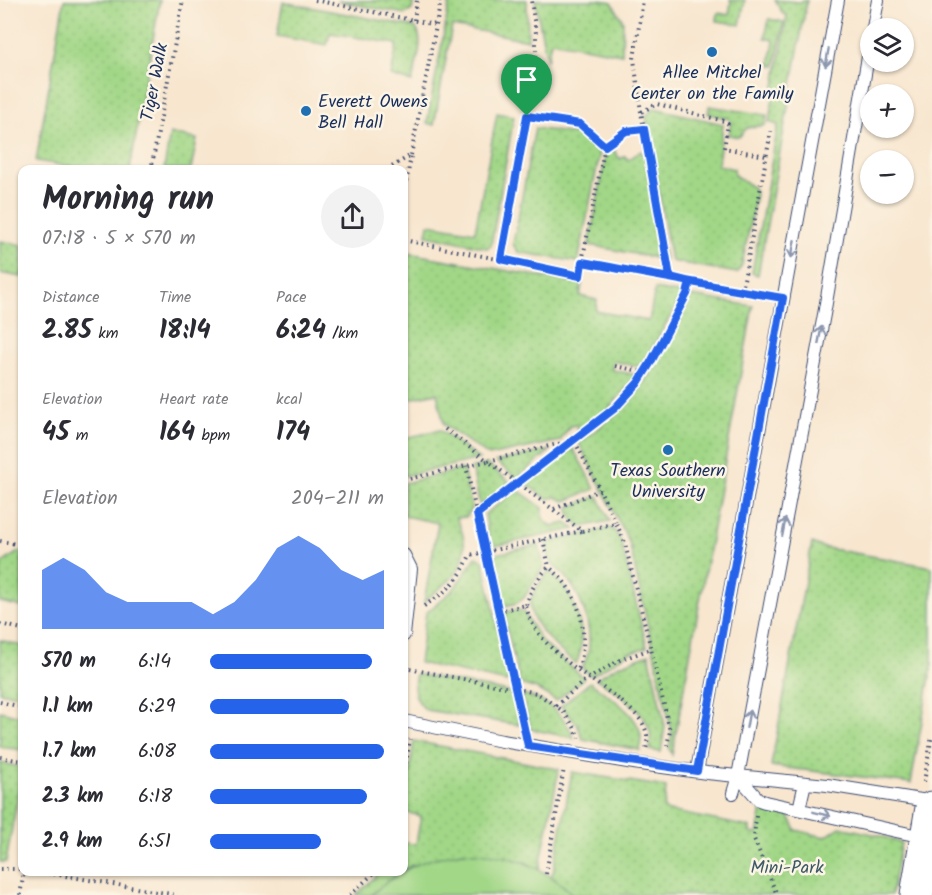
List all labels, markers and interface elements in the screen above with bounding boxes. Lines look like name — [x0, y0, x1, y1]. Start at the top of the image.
map controls — [860, 18, 914, 204]
button: layers — [860, 18, 914, 72]
street label: Tiger Walk — [134, 40, 177, 124]
marker: Allee Mitchel Center on the Family — [705, 45, 719, 59]
one-way arrow — [822, 47, 833, 67]
pin — [501, 54, 552, 116]
place label: Allee Mitchel Center on the Family — [631, 59, 794, 109]
icon: arrive — [510, 63, 543, 96]
button: + — [860, 84, 914, 138]
place label: Everett Owens Bell Hall — [318, 88, 428, 138]
marker: Everett Owens Bell Hall — [299, 104, 313, 118]
button: − — [860, 150, 914, 204]
text: Morning run — [42, 174, 214, 227]
button: share — [321, 185, 384, 248]
text: 07:18 · 5 × 570 m — [42, 223, 196, 255]
one-way arrow — [787, 239, 798, 259]
text: Distance — [42, 285, 100, 310]
text: Time — [159, 285, 191, 310]
text: Pace — [276, 285, 307, 310]
text: 2.85 — [42, 310, 92, 352]
text: 18:14 — [159, 310, 211, 352]
text: 6:24 — [276, 310, 326, 352]
text: km — [92, 321, 118, 346]
text: /km — [326, 321, 358, 346]
one-way arrow — [815, 326, 826, 346]
text: Elevation — [42, 387, 103, 412]
text: Heart rate — [159, 387, 229, 412]
text: kcal — [276, 387, 302, 412]
text: 45 — [42, 412, 69, 454]
text: 164 — [159, 412, 195, 454]
text: 174 — [276, 412, 310, 454]
text: m — [69, 423, 88, 448]
text: bpm — [195, 423, 230, 448]
marker: Texas Southern University — [661, 443, 675, 457]
place label: Texas Southern University — [610, 457, 726, 507]
text: Elevation — [42, 483, 118, 515]
text: 204–211 m — [291, 483, 384, 515]
one-way arrow — [779, 518, 790, 537]
text: 570 m — [42, 646, 96, 678]
text: 6:14 — [138, 646, 171, 678]
text: 1.1 km — [42, 691, 93, 723]
text: 6:29 — [138, 691, 175, 723]
one-way arrow — [743, 709, 754, 729]
text: 1.7 km — [42, 736, 96, 768]
text: 6:08 — [138, 736, 176, 768]
text: 2.3 km — [42, 781, 103, 813]
text: 6:18 — [138, 781, 172, 813]
one-way arrow — [813, 809, 832, 821]
text: 2.9 km — [42, 826, 102, 858]
text: 6:51 — [138, 826, 171, 858]
park label: Mini-Park — [750, 854, 824, 883]

